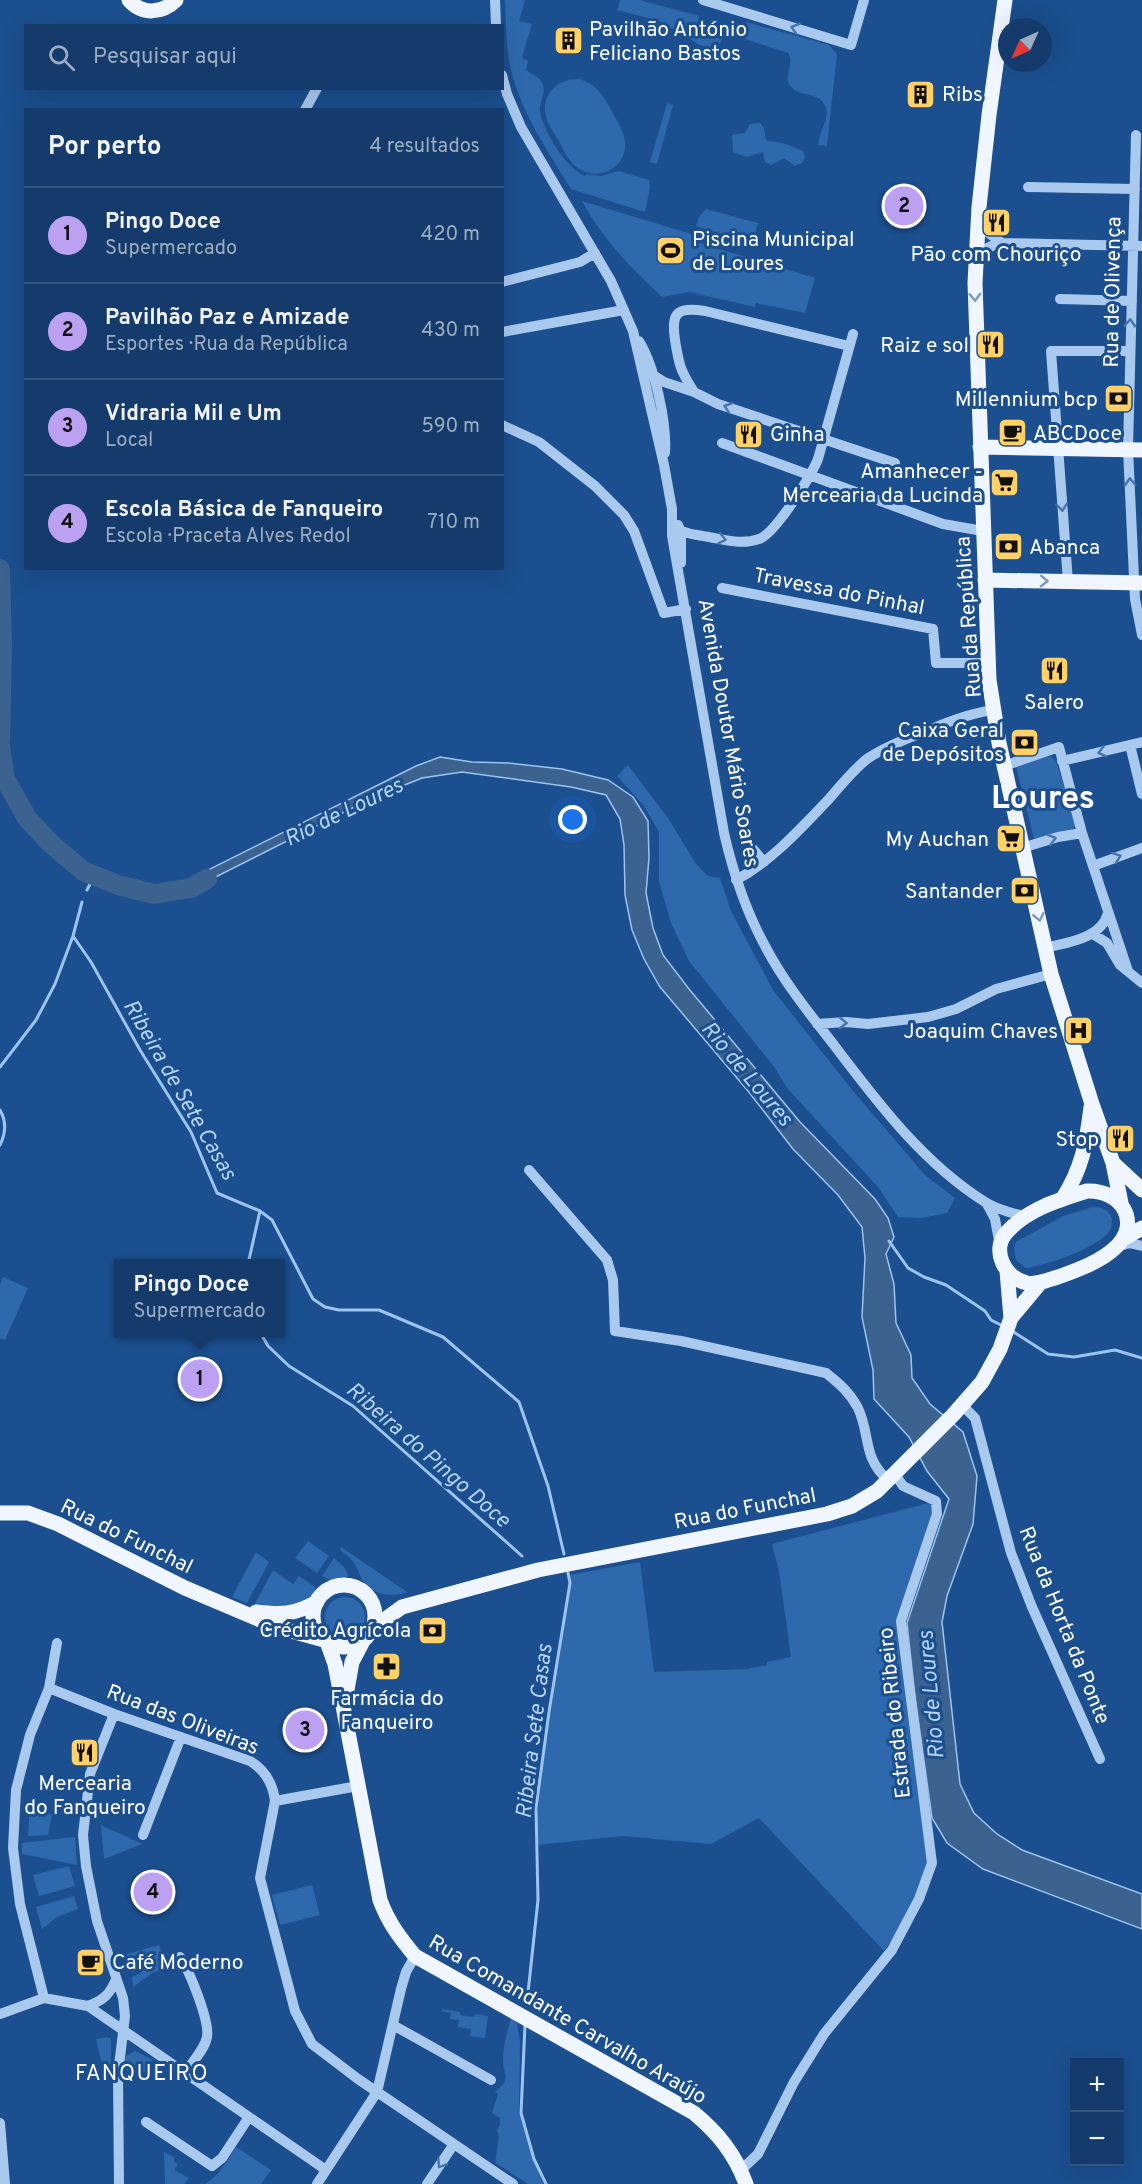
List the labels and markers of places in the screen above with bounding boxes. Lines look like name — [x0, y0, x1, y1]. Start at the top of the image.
place label: Pavilhão António Feliciano Bastos — [589, 17, 747, 68]
building icon: Pavilhão António Feliciano Bastos — [552, 25, 584, 57]
building icon: Ribs — [905, 78, 937, 110]
place label: Ribs — [942, 82, 983, 109]
pin: 2 — [884, 184, 924, 228]
restaurant icon: Pão com Chouriço — [980, 207, 1012, 239]
place label: Piscina Municipal de Loures — [692, 227, 855, 278]
sports icon: Piscina Municipal de Loures — [655, 235, 687, 267]
place label: Pão com Chouriço — [911, 242, 1081, 269]
restaurant icon: Raiz e sol — [974, 329, 1006, 361]
place label: Raiz e sol — [880, 333, 969, 360]
bank icon: Millennium bcp — [1103, 383, 1135, 415]
place label: Millennium bcp — [955, 387, 1098, 414]
cafe icon: ABCDoce — [996, 417, 1028, 449]
restaurant icon: Ginha — [733, 418, 765, 450]
place label: ABCDoce — [1033, 421, 1122, 448]
place label: Ginha — [770, 422, 825, 449]
place label: Amanhecer - Mercearia da Lucinda — [782, 459, 983, 510]
supermarket icon: Amanhecer - Mercearia da Lucinda — [988, 467, 1020, 499]
bank icon: Abanca — [992, 531, 1024, 563]
place label: Abanca — [1029, 535, 1100, 562]
restaurant icon: Salero — [1038, 655, 1070, 687]
place label: Salero — [1024, 690, 1084, 717]
place label: Caixa Geral de Depósitos — [882, 718, 1004, 769]
bank icon: Caixa Geral de Depósitos — [1009, 726, 1041, 758]
supermarket icon: My Auchan — [994, 823, 1026, 855]
place label: My Auchan — [885, 827, 989, 854]
bank icon: Santander — [1008, 875, 1040, 907]
place label: Santander — [905, 879, 1003, 906]
hospital icon: Joaquim Chaves — [1063, 1015, 1095, 1047]
place label: Joaquim Chaves — [903, 1019, 1058, 1046]
restaurant icon: Stop — [1104, 1123, 1136, 1155]
place label: Stop — [1055, 1127, 1099, 1154]
pin: 1 — [180, 1356, 220, 1402]
bank icon: Crédito Agrícola — [416, 1614, 448, 1646]
place label: Crédito Agrícola — [259, 1618, 411, 1645]
pharmacy icon: Farmácia do Fanqueiro — [371, 1651, 403, 1683]
place label: Farmácia do Fanqueiro — [330, 1686, 444, 1737]
pin: 3 — [286, 1708, 324, 1752]
restaurant icon: Mercearia do Fanqueiro — [69, 1736, 101, 1768]
place label: Mercearia do Fanqueiro — [24, 1771, 146, 1822]
pin: 4 — [134, 1870, 172, 1914]
cafe icon: Café Moderno — [75, 1946, 107, 1978]
place label: Café Moderno — [112, 1950, 244, 1977]

